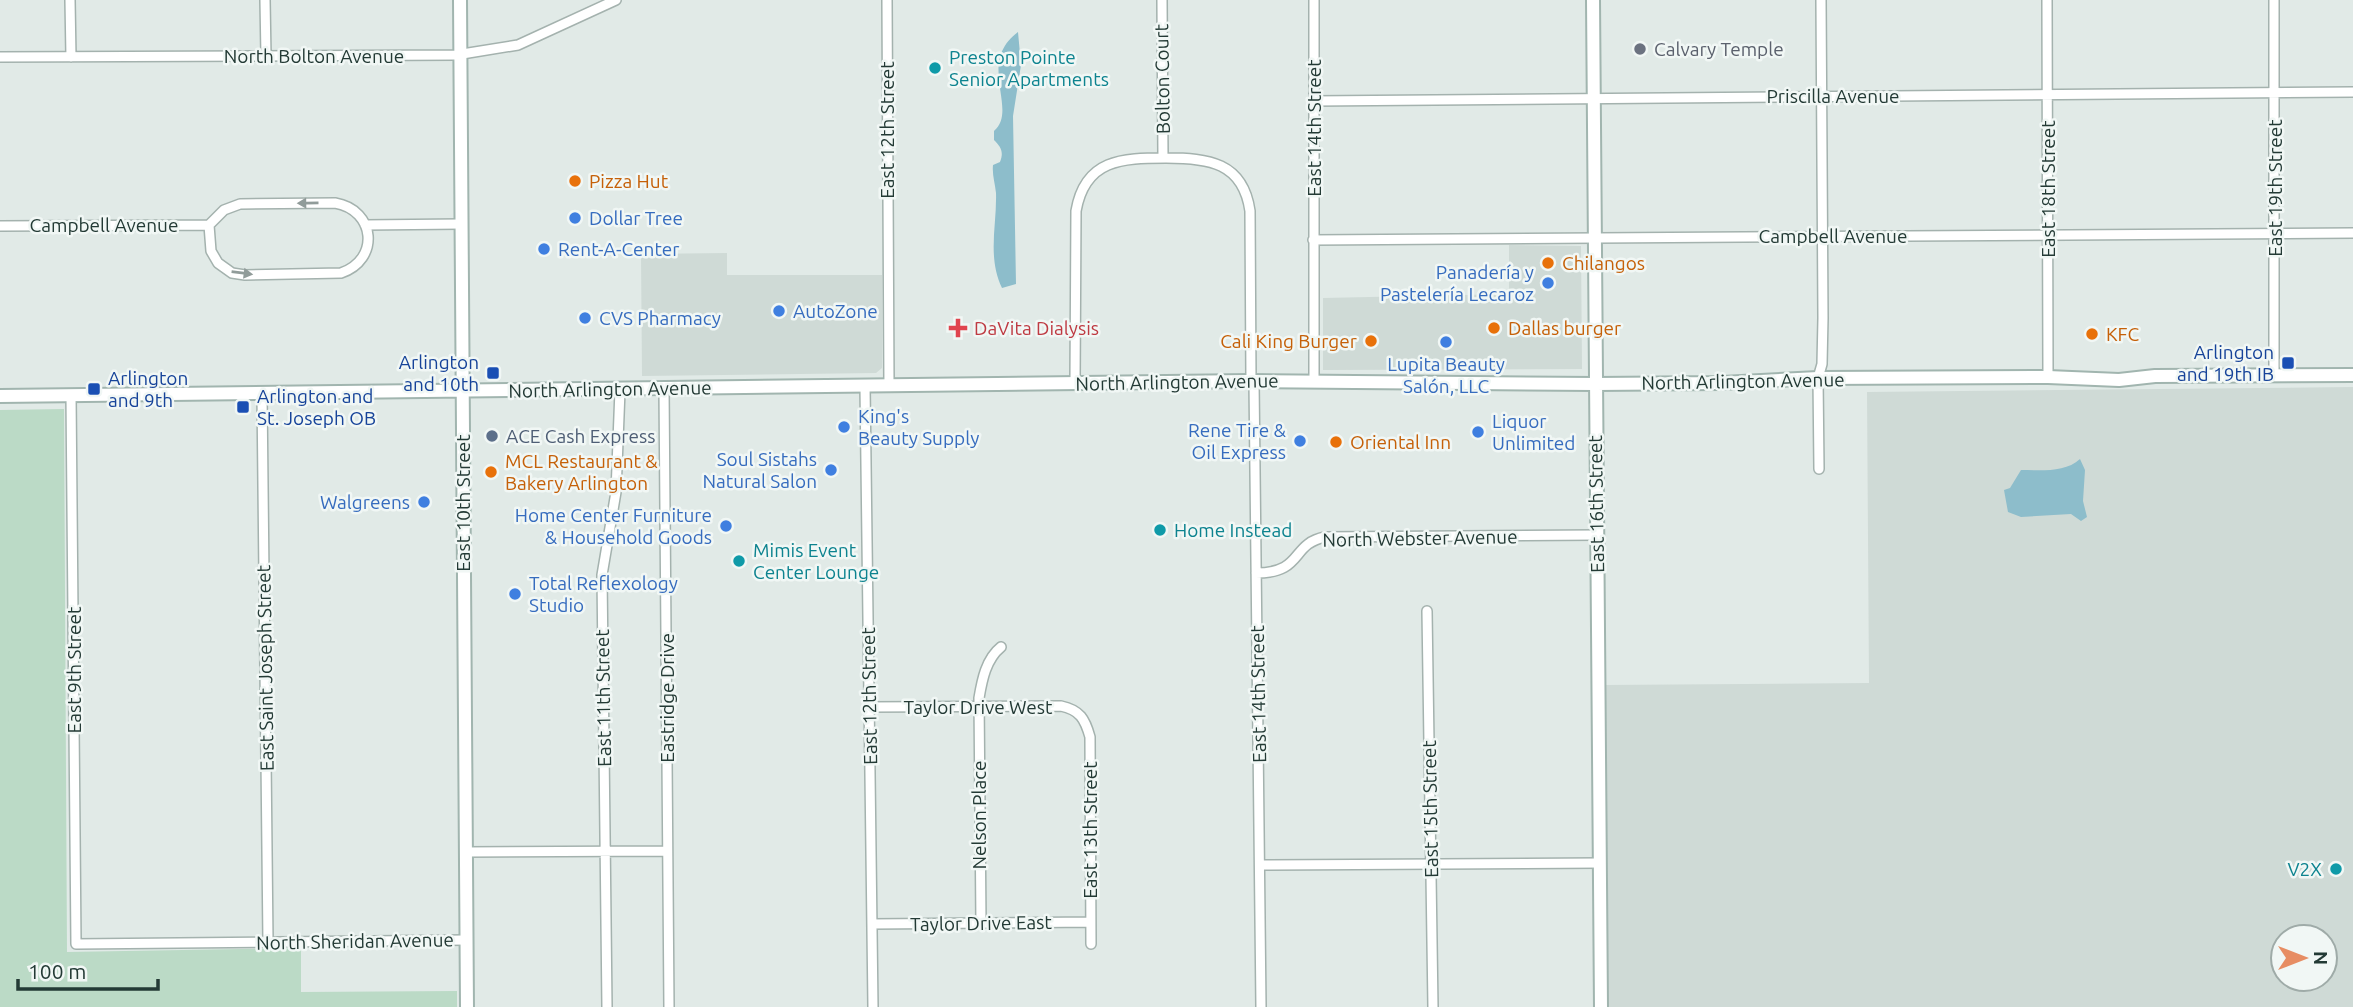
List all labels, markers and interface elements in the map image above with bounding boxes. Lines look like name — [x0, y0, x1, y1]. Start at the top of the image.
street label: Bolton Court — [1150, 23, 1174, 134]
place label: Calvary Temple — [1654, 38, 1784, 60]
marker: Calvary Temple — [1632, 41, 1648, 57]
street label: North Bolton Avenue — [224, 45, 404, 67]
place label: Preston Pointe Senior Apartments — [949, 46, 1109, 90]
street label: East 14th Street — [1303, 59, 1325, 197]
marker: Preston Pointe Senior Apartments — [927, 60, 943, 76]
street label: East 12th Street — [876, 61, 898, 199]
street label: Priscilla Avenue — [1766, 85, 1900, 107]
street label: East 19th Street — [2264, 119, 2286, 257]
street label: East 18th Street — [2037, 120, 2059, 258]
place label: Pizza Hut — [589, 170, 669, 192]
marker: Pizza Hut — [567, 173, 583, 189]
one-way arrow — [297, 197, 319, 209]
place label: Dollar Tree — [589, 207, 683, 229]
marker: Dollar Tree — [567, 210, 583, 226]
street label: Campbell Avenue — [30, 214, 178, 236]
street label: Campbell Avenue — [1759, 225, 1907, 247]
place label: Rent-A-Center — [558, 238, 680, 260]
marker: Rent-A-Center — [536, 241, 552, 257]
place label: Chilangos — [1562, 252, 1645, 274]
marker: Chilangos — [1540, 255, 1556, 271]
place label: Panadería y Pastelería Lecaroz — [1380, 261, 1534, 305]
one-way arrow — [231, 268, 253, 279]
marker: Panadería y Pastelería Lecaroz — [1540, 275, 1556, 291]
place label: AutoZone — [793, 300, 878, 322]
marker: AutoZone — [771, 303, 787, 319]
place label: CVS Pharmacy — [599, 307, 721, 329]
marker: CVS Pharmacy — [577, 310, 593, 326]
place label: DaVita Dialysis — [974, 317, 1099, 339]
place label: Dallas burger — [1508, 317, 1621, 339]
marker: DaVita Dialysis — [948, 318, 968, 338]
marker: Dallas burger — [1486, 320, 1502, 336]
place label: KFC — [2106, 323, 2140, 345]
marker: KFC — [2084, 326, 2100, 342]
place label: Cali King Burger — [1220, 330, 1357, 352]
marker: Cali King Burger — [1363, 333, 1379, 349]
marker: Lupita Beauty Salón, LLC — [1438, 334, 1454, 350]
place label: Arlington and 19th IB — [2177, 341, 2274, 385]
place label: Arlington and 10th — [399, 351, 479, 395]
place label: Lupita Beauty Salón, LLC — [1387, 353, 1505, 397]
marker: Arlington and 19th IB — [2280, 355, 2296, 371]
marker: Arlington and 10th — [485, 365, 501, 381]
place label: Arlington and 9th — [108, 367, 188, 411]
street label: North Arlington Avenue — [1641, 368, 1845, 394]
street label: North Arlington Avenue — [1075, 369, 1279, 395]
street label: North Arlington Avenue — [508, 376, 712, 402]
marker: Arlington and 9th — [86, 381, 102, 397]
place label: Arlington and St. Joseph OB — [257, 385, 376, 429]
marker: Arlington and St. Joseph OB — [235, 399, 251, 415]
place label: King's Beauty Supply — [858, 405, 979, 449]
place label: Liquor Unlimited — [1492, 410, 1575, 454]
marker: King's Beauty Supply — [836, 419, 852, 435]
place label: Rene Tire & Oil Express — [1188, 419, 1287, 463]
marker: Liquor Unlimited — [1470, 424, 1486, 440]
place label: ACE Cash Express — [506, 425, 655, 447]
marker: ACE Cash Express — [484, 428, 500, 444]
place label: Oriental Inn — [1350, 431, 1451, 453]
marker: Rene Tire & Oil Express — [1292, 433, 1308, 449]
street label: East 10th Street — [452, 434, 474, 572]
marker: Oriental Inn — [1328, 434, 1344, 450]
street label: East 16th Street — [1584, 434, 1608, 573]
place label: Soul Sistahs Natural Salon — [702, 448, 817, 492]
place label: MCL Restaurant & Bakery Arlington — [505, 450, 658, 494]
marker: Soul Sistahs Natural Salon — [823, 462, 839, 478]
marker: MCL Restaurant & Bakery Arlington — [483, 464, 499, 480]
place label: Walgreens — [320, 491, 410, 513]
marker: Walgreens — [416, 494, 432, 510]
place label: Home Center Furniture & Household Goods — [515, 504, 712, 548]
marker: Home Center Furniture & Household Goods — [718, 518, 734, 534]
place label: Home Instead — [1174, 519, 1292, 541]
marker: Home Instead — [1152, 522, 1168, 538]
street label: North Webster Avenue — [1322, 525, 1518, 551]
place label: Mimis Event Center Lounge — [753, 539, 879, 583]
marker: Mimis Event Center Lounge — [731, 553, 747, 569]
street label: East Saint Joseph Street — [252, 564, 278, 771]
place label: Total Reflexology Studio — [529, 572, 678, 616]
marker: Total Reflexology Studio — [507, 586, 523, 602]
street label: East 9th Street — [63, 606, 85, 733]
street label: East 14th Street — [1246, 624, 1270, 763]
street label: East 12th Street — [857, 626, 881, 765]
street label: East 11th Street — [591, 628, 615, 767]
street label: Eastridge Drive — [656, 633, 678, 763]
street label: Taylor Drive West — [903, 696, 1053, 718]
street label: East 15th Street — [1418, 739, 1442, 878]
street label: Nelson Place — [968, 760, 990, 870]
street label: East 13th Street — [1079, 761, 1101, 899]
place label: V2X — [2288, 858, 2322, 880]
marker: V2X — [2328, 861, 2344, 877]
street label: Taylor Drive East — [910, 911, 1053, 935]
north arrow — [2269, 923, 2339, 993]
street label: North Sheridan Avenue — [256, 928, 454, 954]
scale bar — [18, 948, 158, 992]
text: N — [2310, 951, 2332, 965]
text: 100 m — [28, 959, 86, 983]

